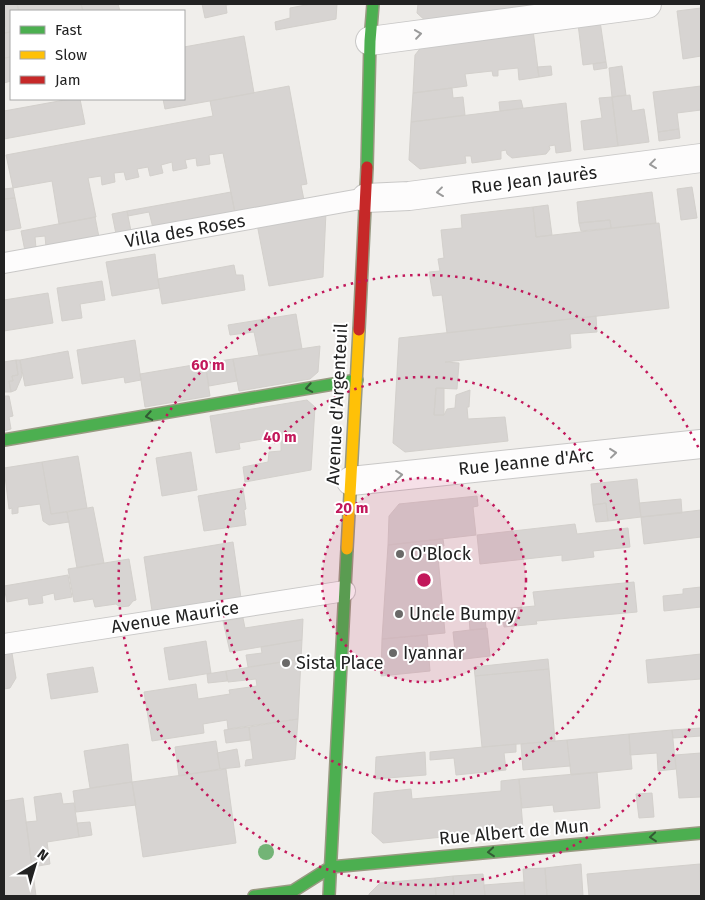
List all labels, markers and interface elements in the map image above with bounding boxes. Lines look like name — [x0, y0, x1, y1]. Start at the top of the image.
legend — [10, 10, 185, 100]
text: Fast — [55, 21, 82, 39]
one-way arrow — [414, 30, 422, 40]
text: Slow — [55, 46, 87, 64]
text: Jam — [55, 71, 81, 89]
one-way arrow — [649, 159, 657, 169]
street label: Rue Jean Jaurès — [470, 161, 598, 199]
one-way arrow — [435, 186, 443, 197]
street label: Villa des Roses — [123, 210, 247, 252]
street label: Avenue d'Argenteuil — [322, 323, 352, 485]
text: 60 m — [191, 356, 225, 374]
one-way arrow — [304, 383, 313, 393]
one-way arrow — [144, 410, 153, 420]
text: 40 m — [263, 428, 297, 446]
street label: Rue Jeanne d'Arc — [457, 444, 595, 480]
one-way arrow — [609, 448, 617, 459]
one-way arrow — [395, 470, 403, 481]
text: 20 m — [336, 499, 368, 517]
place label: O'Block — [410, 543, 472, 565]
marker: O'Block — [394, 548, 406, 560]
centre of rings — [415, 571, 433, 589]
street label: Avenue Maurice — [110, 596, 240, 638]
place label: Uncle Bumpy — [409, 603, 516, 625]
marker: Uncle Bumpy — [393, 608, 405, 620]
place label: Iyannar — [403, 642, 465, 664]
marker: Iyannar — [387, 647, 399, 659]
place label: Sista Place — [296, 652, 384, 674]
marker: Sista Place — [280, 657, 292, 669]
street label: Rue Albert de Mun — [438, 814, 590, 850]
one-way arrow — [648, 832, 656, 843]
north arrow — [10, 840, 60, 890]
text: N — [34, 846, 52, 865]
one-way arrow — [487, 846, 495, 857]

